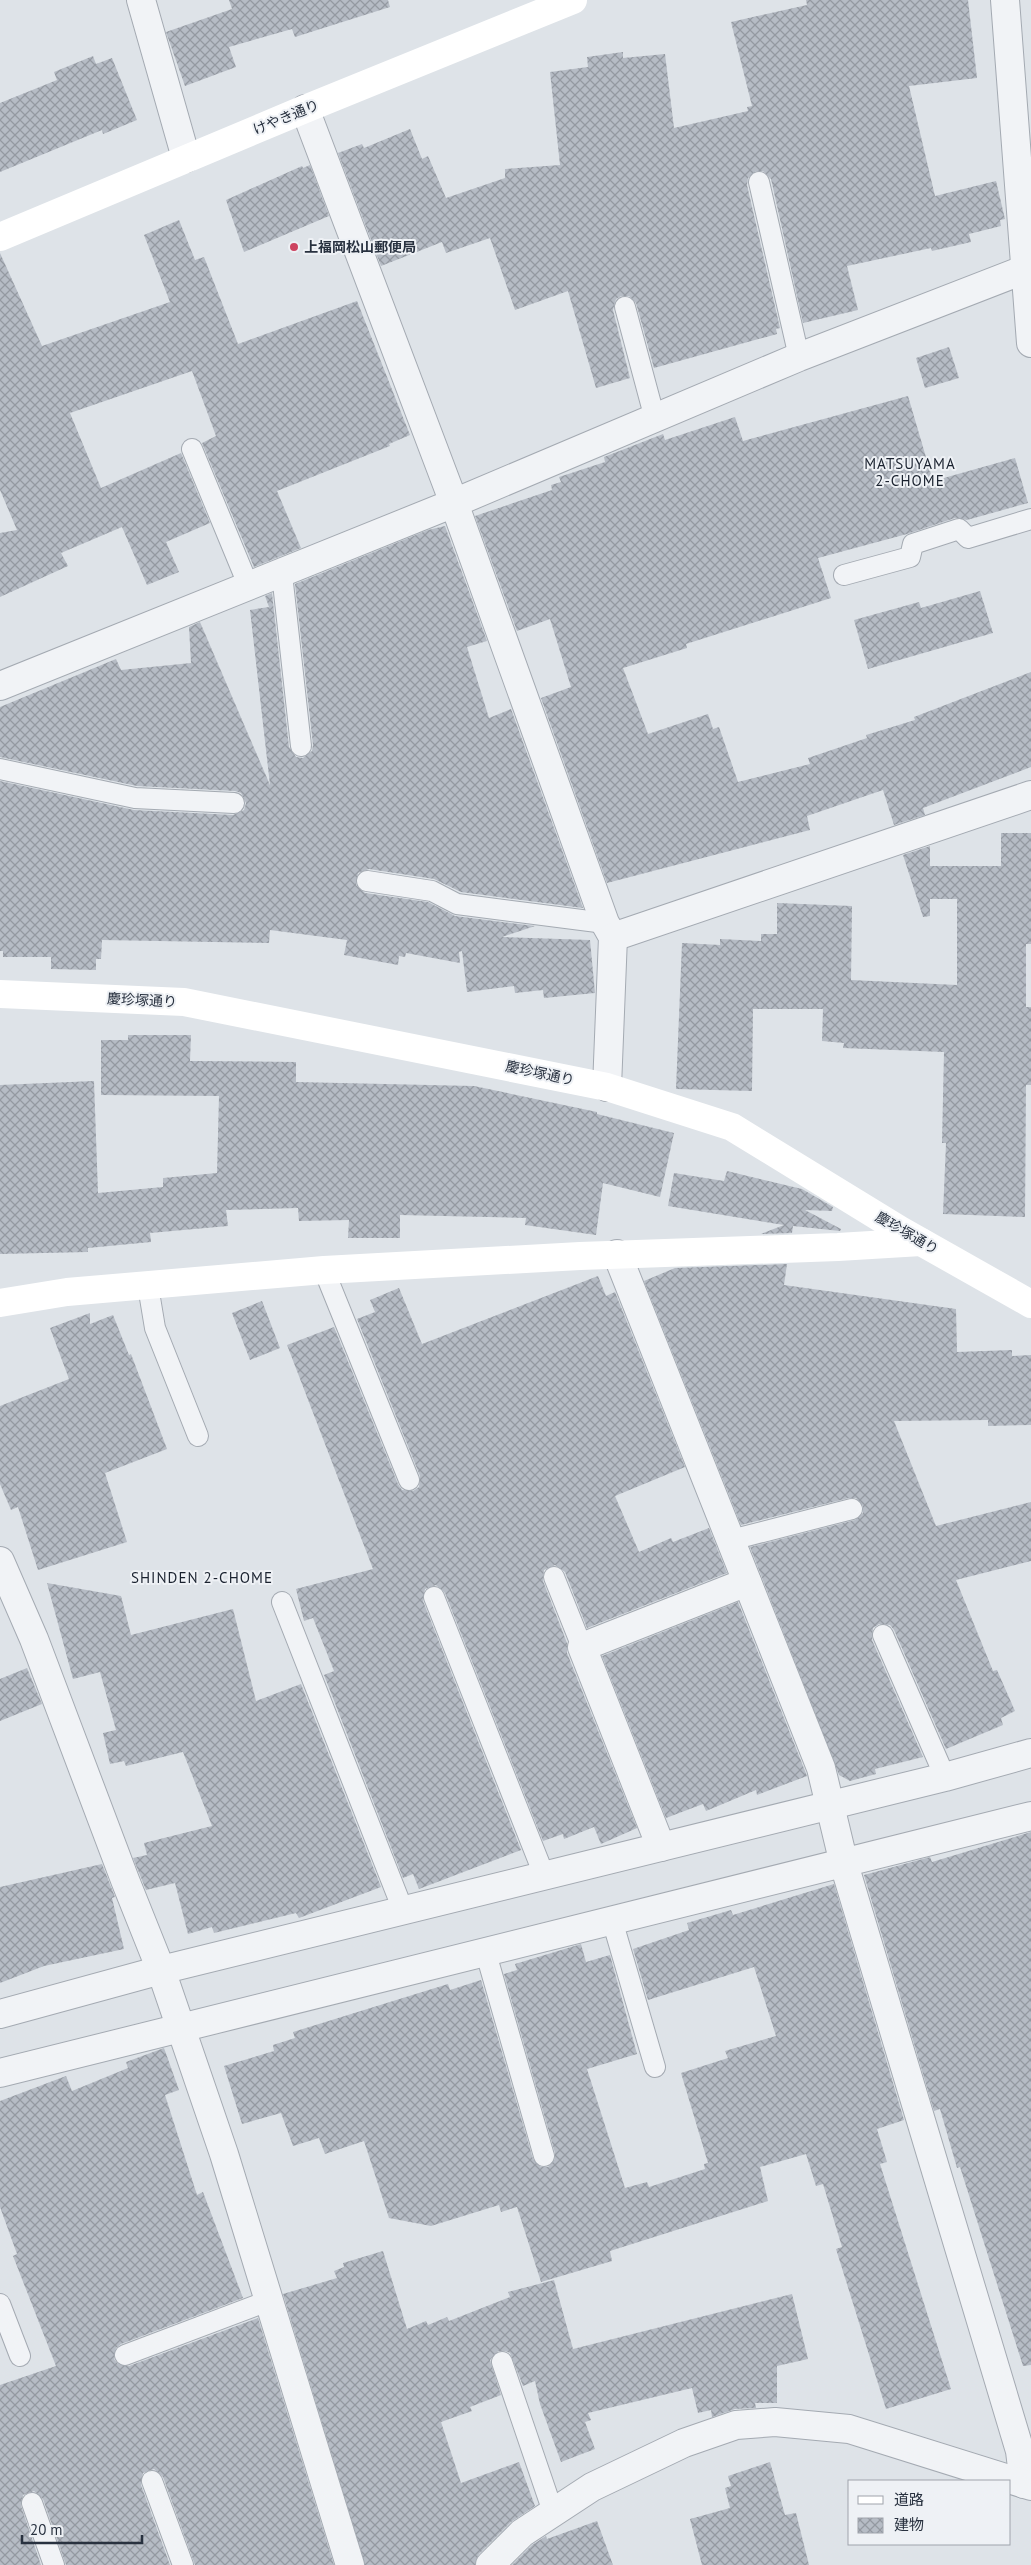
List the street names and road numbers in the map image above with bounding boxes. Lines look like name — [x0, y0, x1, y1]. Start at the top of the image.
street label: けやき通り — [250, 96, 322, 138]
street label: 慶珍塚通り — [107, 989, 177, 1011]
street label: 慶珍塚通り — [504, 1057, 576, 1089]
street label: 慶珍塚通り — [872, 1208, 942, 1258]

